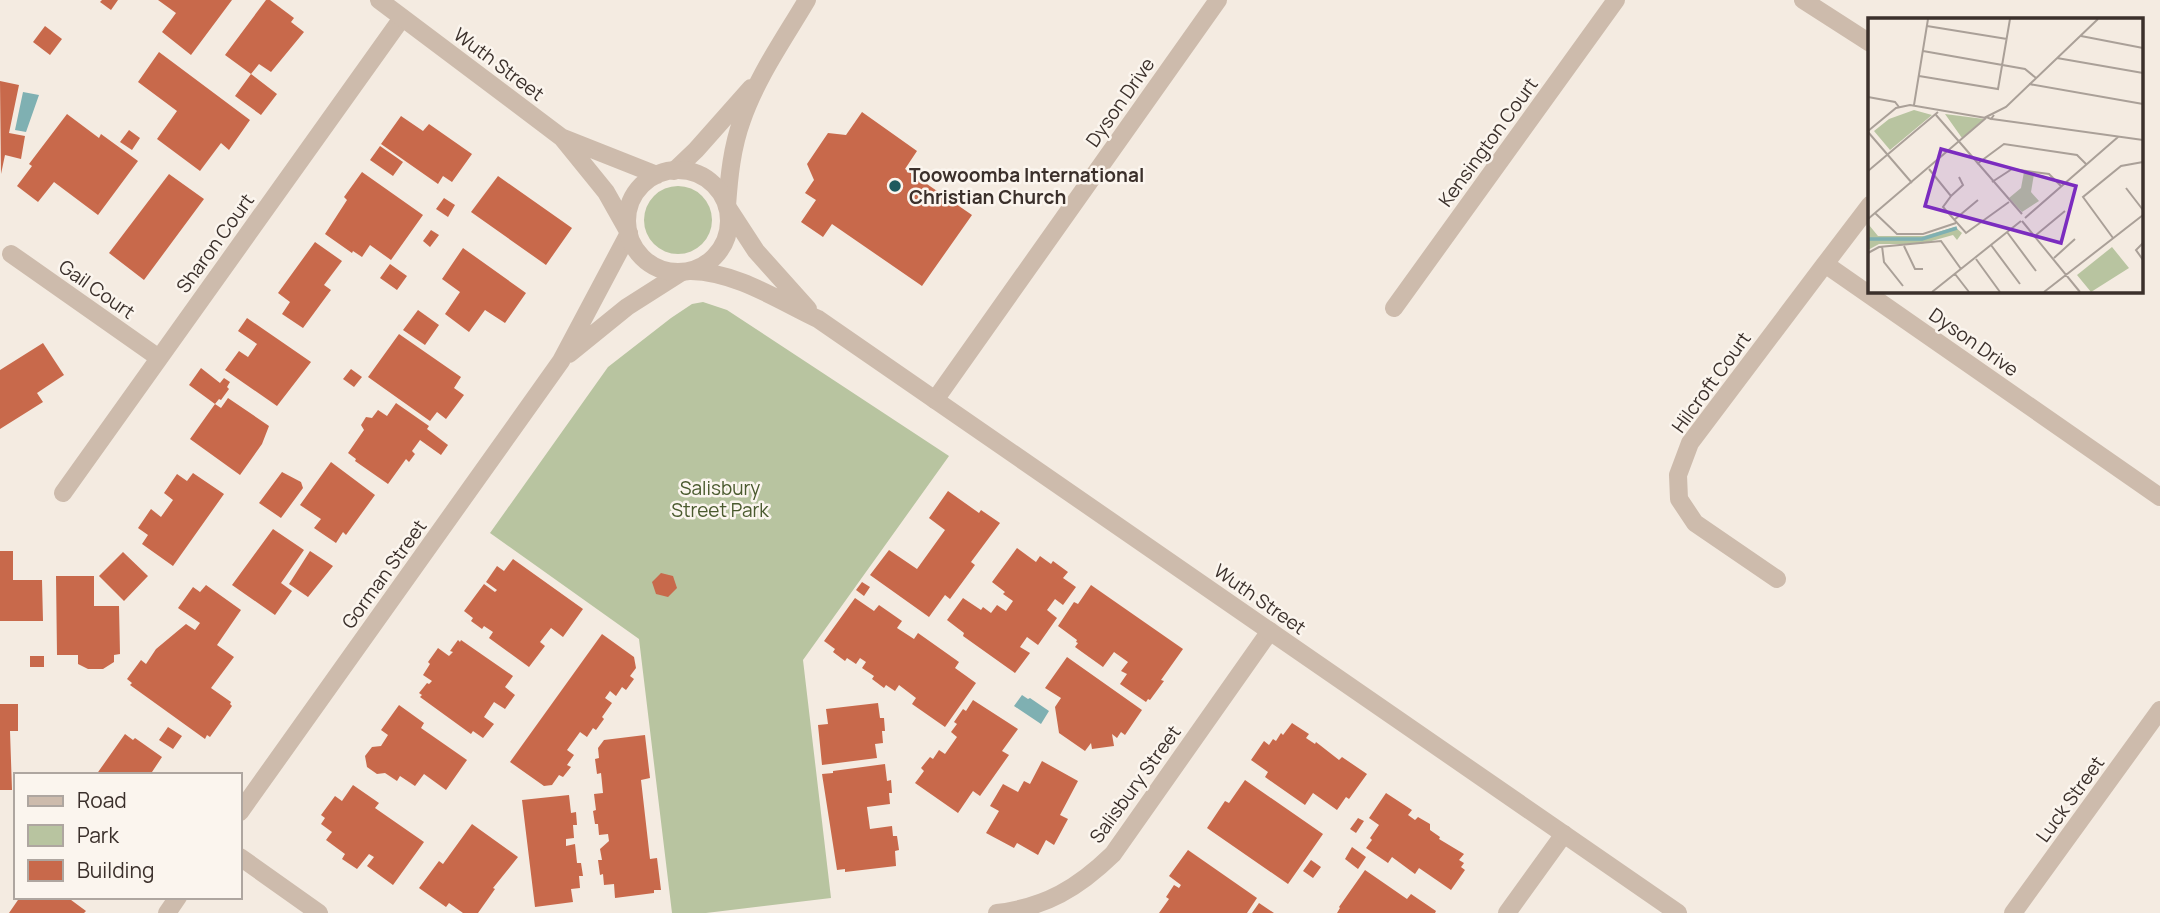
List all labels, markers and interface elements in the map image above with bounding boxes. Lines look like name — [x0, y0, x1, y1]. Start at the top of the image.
inset map — [1868, 18, 2142, 292]
street label: Wuth Street — [448, 21, 550, 107]
street label: Dyson Drive — [1080, 52, 1160, 152]
street label: Kensington Court — [1432, 72, 1544, 212]
place label: Toowoomba International Christian Church — [909, 162, 1144, 210]
marker: Toowoomba International Christian Church — [887, 178, 903, 194]
street label: Sharon Court — [170, 188, 260, 298]
street label: Gail Court — [54, 253, 140, 325]
street label: Dyson Drive — [1924, 302, 2024, 382]
street label: Hilcroft Court — [1666, 326, 1756, 438]
park label: Salisbury Street Park — [671, 475, 769, 523]
street label: Gorman Street — [336, 514, 432, 634]
street label: Wuth Street — [1209, 558, 1311, 640]
street label: Salisbury Street — [1083, 720, 1187, 848]
street label: Luck Street — [2030, 751, 2110, 847]
legend — [14, 773, 242, 899]
text: Road — [77, 786, 127, 814]
text: Park — [77, 821, 119, 849]
text: Building — [77, 856, 154, 884]

